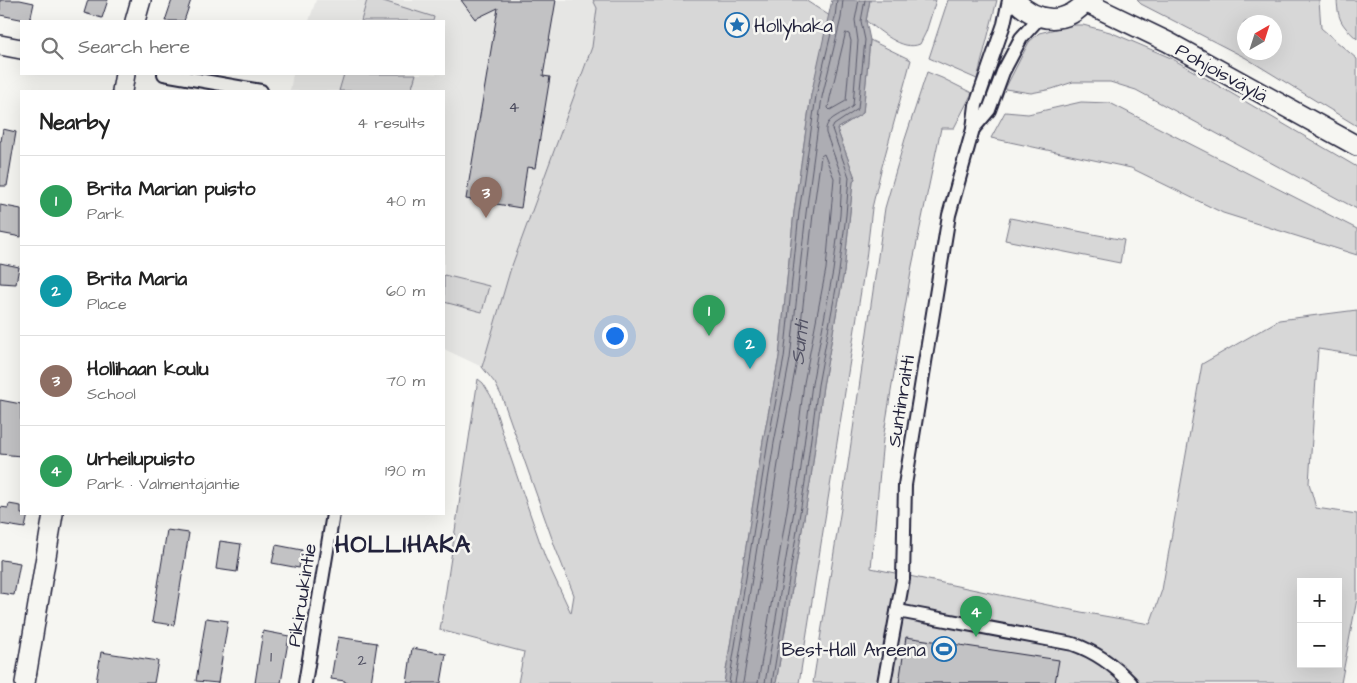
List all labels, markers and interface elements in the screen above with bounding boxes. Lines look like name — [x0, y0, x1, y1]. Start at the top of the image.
place icon: Hollyhaka — [724, 12, 750, 38]
place label: Hollyhaka — [754, 13, 833, 41]
north arrow — [1237, 15, 1282, 60]
search box — [20, 20, 445, 75]
icon: search — [38, 34, 66, 62]
text: Search here — [78, 34, 190, 61]
street label: Pohjoisväylä — [1170, 37, 1272, 111]
house number: 4 — [509, 96, 520, 118]
text: Nearby — [40, 108, 110, 137]
text: 4 results — [357, 112, 425, 134]
text: Brita Marian puisto — [87, 176, 255, 203]
pin: 3 — [470, 177, 502, 218]
text: 1 — [55, 190, 57, 212]
text: 40 m — [385, 190, 425, 212]
text: Park — [87, 203, 124, 225]
text: Brita Maria — [87, 266, 187, 293]
text: 2 — [51, 280, 61, 302]
text: 60 m — [386, 280, 425, 302]
text: Place — [87, 293, 127, 315]
pin: 1 — [693, 295, 725, 336]
water label: Sunti — [784, 316, 817, 366]
your location — [602, 323, 628, 349]
pin: 2 — [734, 328, 766, 369]
street label: Suntinraitti — [881, 353, 922, 449]
text: Hollihaan koulu — [87, 356, 209, 383]
text: 3 — [52, 370, 60, 392]
text: 70 m — [386, 370, 425, 392]
text: School — [87, 383, 136, 405]
text: Urheilupuisto — [87, 446, 194, 473]
text: 4 — [51, 460, 61, 482]
text: 190 m — [385, 460, 425, 482]
text: Park · Valmentajantie — [87, 473, 240, 495]
district label: HOLLIHAKA — [335, 528, 471, 562]
street label: Pikiruukintie — [281, 542, 324, 649]
map controls — [1297, 578, 1342, 668]
button: + — [1297, 578, 1342, 623]
pin: 4 — [960, 596, 992, 637]
button: − — [1297, 623, 1342, 668]
sports icon: Best‑Hall Areena — [931, 636, 957, 662]
place label: Best‑Hall Areena — [782, 637, 926, 664]
house number: 1 — [270, 646, 272, 668]
house number: 2 — [357, 649, 367, 671]

